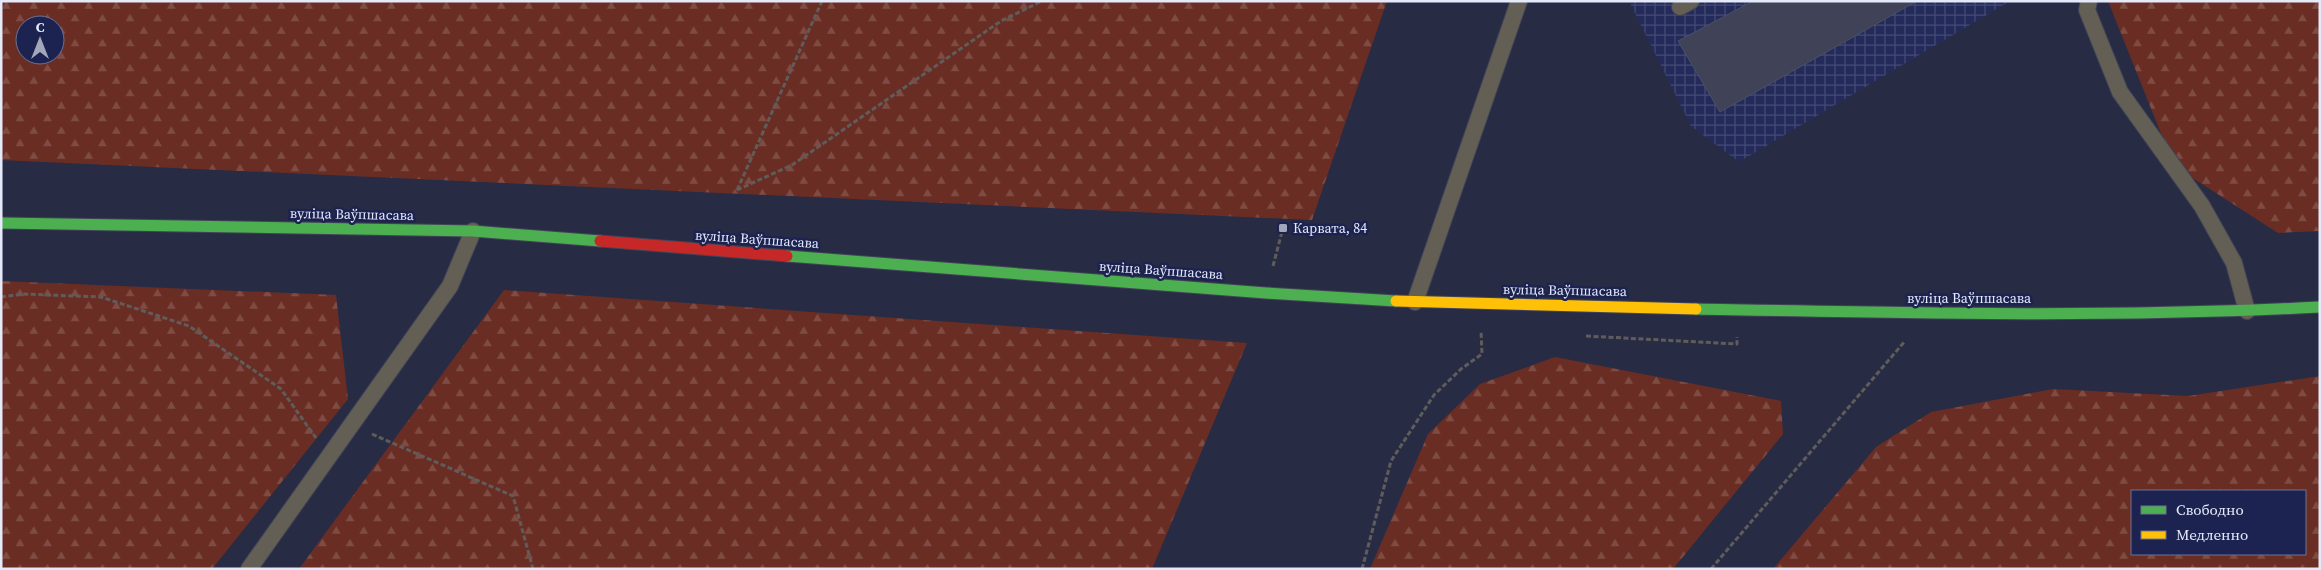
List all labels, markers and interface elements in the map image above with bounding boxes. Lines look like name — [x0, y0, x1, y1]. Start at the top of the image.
north arrow — [15, 15, 65, 65]
text: С — [36, 17, 45, 37]
street label: вуліца Ваўпшасава — [290, 203, 415, 225]
place label: Карвата, 84 — [1293, 218, 1367, 238]
marker: Карвата, 84 — [1277, 222, 1289, 234]
street label: вуліца Ваўпшасава — [694, 225, 820, 253]
street label: вуліца Ваўпшасава — [1098, 256, 1224, 284]
street label: вуліца Ваўпшасава — [1503, 279, 1628, 301]
street label: вуліца Ваўпшасава — [1907, 288, 2032, 308]
legend — [2131, 490, 2306, 555]
text: Свободно — [2176, 499, 2244, 520]
text: Медленно — [2176, 524, 2248, 545]

